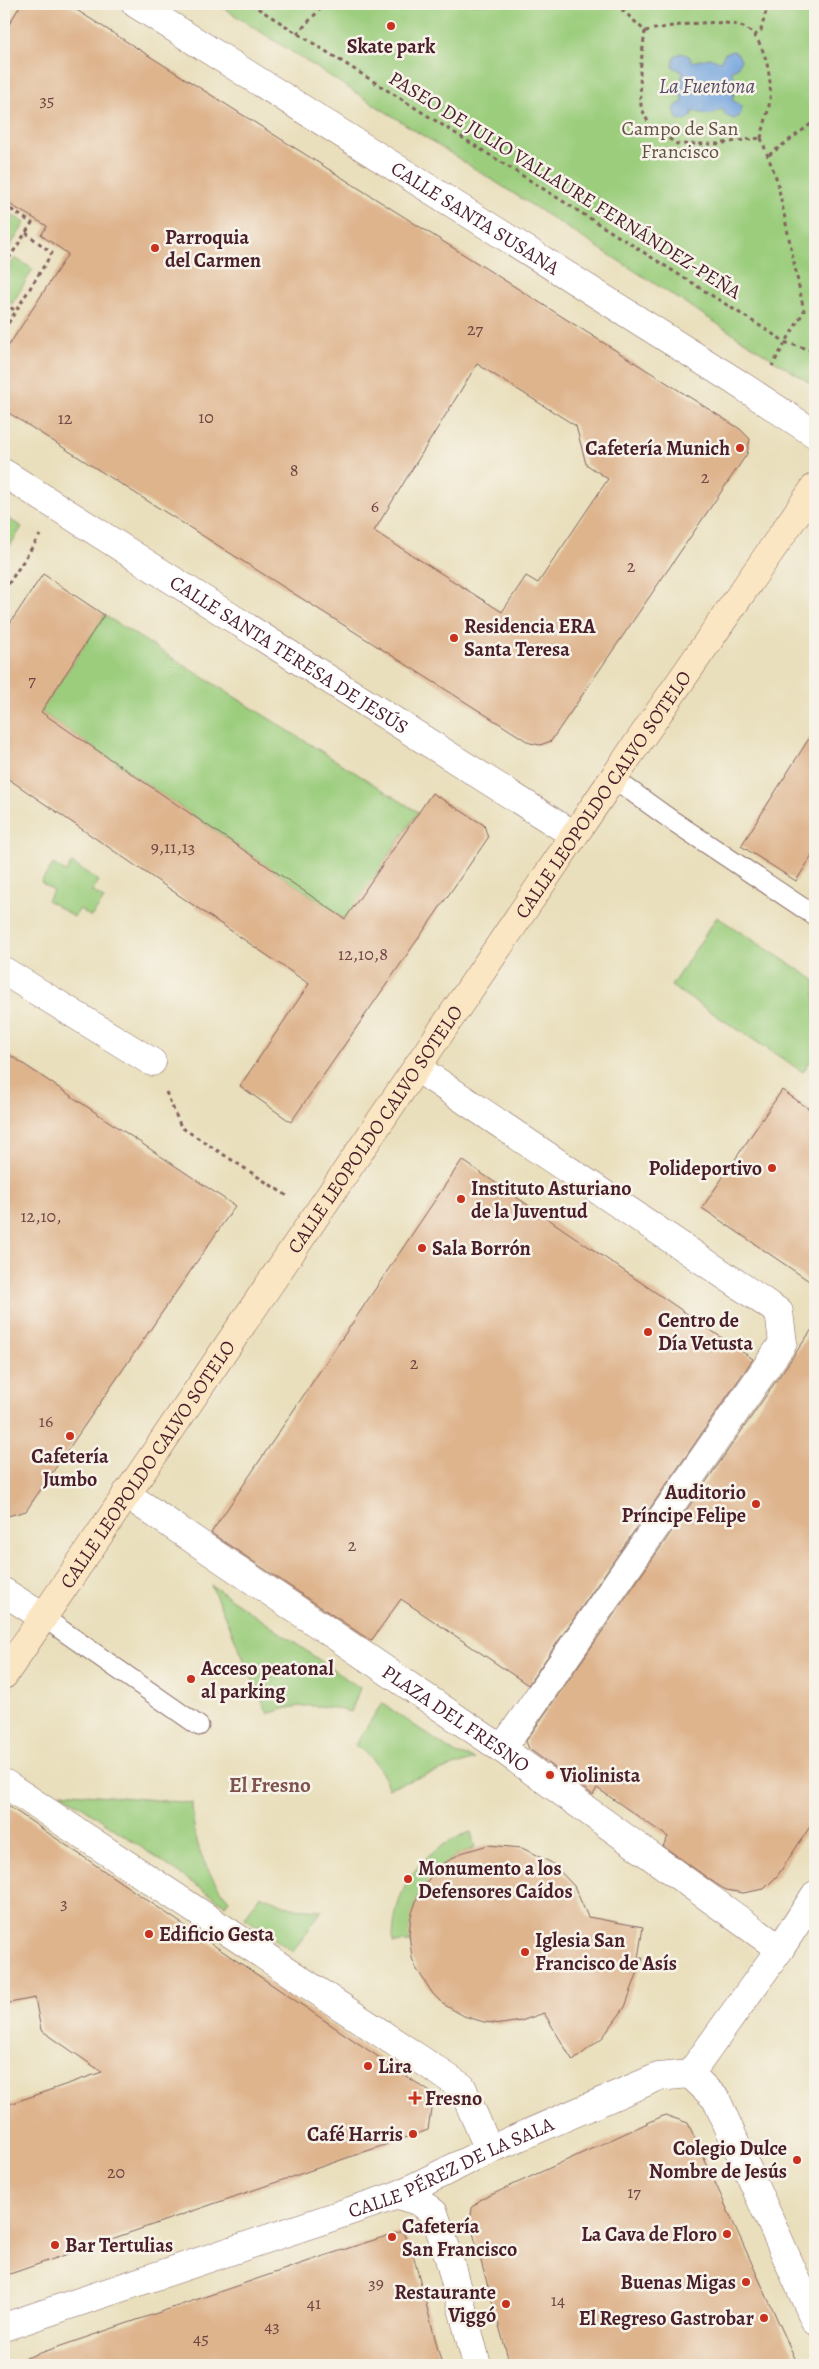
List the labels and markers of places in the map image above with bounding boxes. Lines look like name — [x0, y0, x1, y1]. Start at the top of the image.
marker: Skate park — [385, 20, 397, 32]
place label: Skate park — [347, 33, 436, 60]
place label: Parroquia del Carmen — [165, 224, 261, 274]
marker: Parroquia del Carmen — [149, 242, 161, 254]
place label: Cafetería Munich — [585, 435, 730, 462]
marker: Cafetería Munich — [734, 442, 746, 454]
place label: Residencia ERA Santa Teresa — [464, 613, 596, 663]
marker: Residencia ERA Santa Teresa — [448, 632, 460, 644]
place label: Polideportivo — [649, 1155, 762, 1182]
marker: Polideportivo — [766, 1162, 778, 1174]
place label: Instituto Asturiano de la Juventud — [471, 1175, 632, 1225]
marker: Instituto Asturiano de la Juventud — [455, 1193, 467, 1205]
place label: Sala Borrón — [432, 1235, 531, 1262]
marker: Sala Borrón — [416, 1242, 428, 1254]
place label: Centro de Día Vetusta — [658, 1307, 753, 1357]
marker: Centro de Día Vetusta — [642, 1326, 654, 1338]
marker: Cafetería Jumbo — [64, 1430, 76, 1442]
place label: Cafetería Jumbo — [31, 1443, 109, 1493]
place label: Auditorio Príncipe Felipe — [621, 1479, 746, 1529]
marker: Auditorio Príncipe Felipe — [750, 1498, 762, 1510]
place label: Acceso peatonal al parking — [200, 1655, 334, 1705]
marker: Acceso peatonal al parking — [185, 1673, 197, 1685]
place label: Violinista — [559, 1762, 641, 1789]
marker: Violinista — [544, 1769, 556, 1781]
place label: Monumento a los Defensores Caídos — [418, 1855, 573, 1905]
marker: Monumento a los Defensores Caídos — [402, 1873, 414, 1885]
place label: Edificio Gesta — [159, 1921, 275, 1948]
place label: Iglesia San Francisco de Asís — [535, 1927, 677, 1977]
marker: Edificio Gesta — [143, 1928, 155, 1940]
marker: Iglesia San Francisco de Asís — [519, 1946, 531, 1958]
place label: Lira — [378, 2053, 412, 2080]
marker: Lira — [362, 2060, 374, 2072]
place label: Fresno — [425, 2085, 482, 2112]
marker: Fresno — [409, 2092, 421, 2104]
place label: Café Harris — [307, 2121, 403, 2148]
marker: Café Harris — [407, 2128, 419, 2140]
place label: Colegio Dulce Nombre de Jesús — [649, 2135, 787, 2185]
marker: Colegio Dulce Nombre de Jesús — [791, 2154, 803, 2166]
place label: Cafetería San Francisco — [402, 2213, 517, 2263]
place label: La Cava de Floro — [581, 2221, 717, 2248]
marker: La Cava de Floro — [721, 2228, 733, 2240]
marker: Cafetería San Francisco — [386, 2231, 398, 2243]
place label: Bar Tertulias — [65, 2232, 173, 2259]
marker: Bar Tertulias — [49, 2239, 61, 2251]
place label: Buenas Migas — [620, 2269, 736, 2296]
marker: Buenas Migas — [740, 2276, 752, 2288]
place label: Restaurante Viggó — [394, 2279, 496, 2329]
marker: Restaurante Viggó — [500, 2298, 512, 2310]
place label: El Regreso Gastrobar — [579, 2305, 754, 2332]
marker: El Regreso Gastrobar — [758, 2312, 770, 2324]

